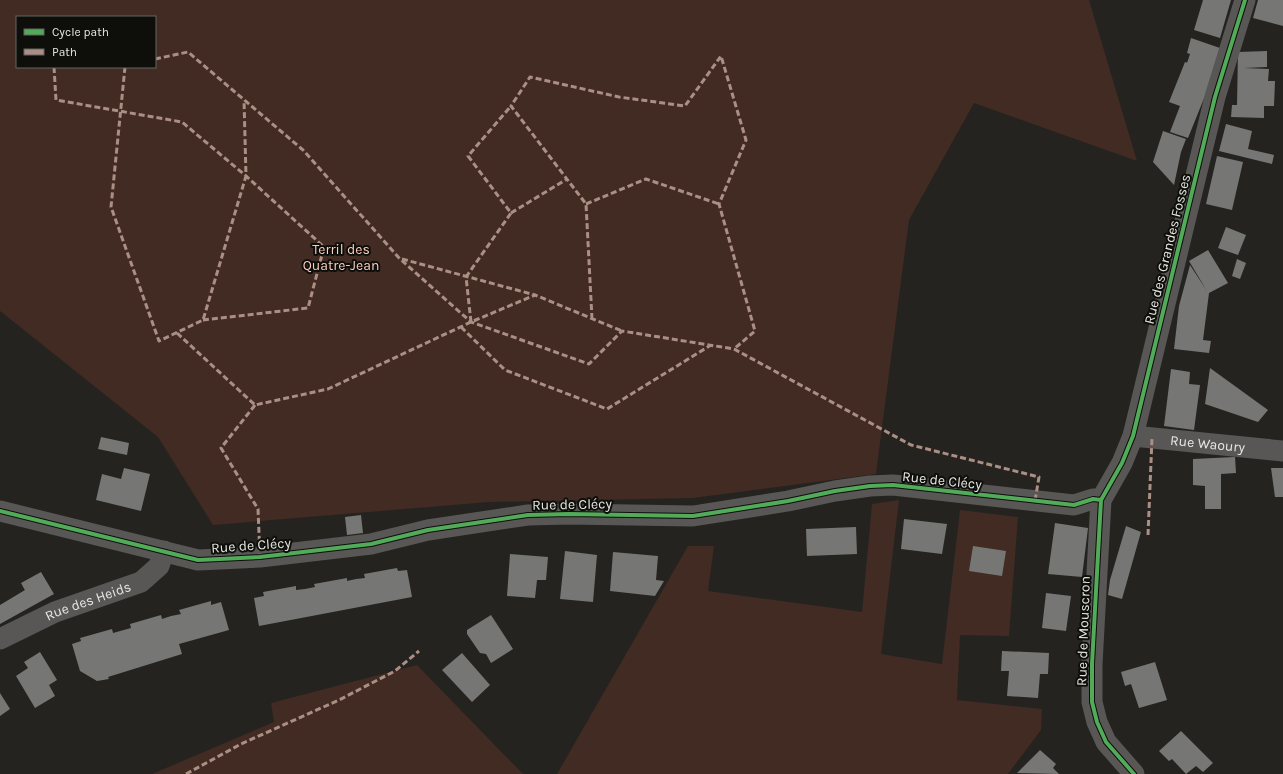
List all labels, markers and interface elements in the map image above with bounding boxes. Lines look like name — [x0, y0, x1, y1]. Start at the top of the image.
legend — [16, 16, 156, 68]
text: Cycle path — [52, 25, 109, 39]
text: Path — [52, 45, 77, 59]
street label: Rue des Grandes Fosses — [1141, 172, 1194, 326]
park label: Terril des Quatre-Jean — [303, 241, 379, 274]
street label: Rue Waoury — [1169, 432, 1246, 456]
street label: Rue de Clécy — [901, 468, 983, 493]
street label: Rue de Clécy — [532, 495, 613, 514]
street label: Rue de Clécy — [211, 534, 292, 557]
street label: Rue de Mouscron — [1073, 576, 1094, 686]
street label: Rue des Heids — [42, 578, 133, 625]

